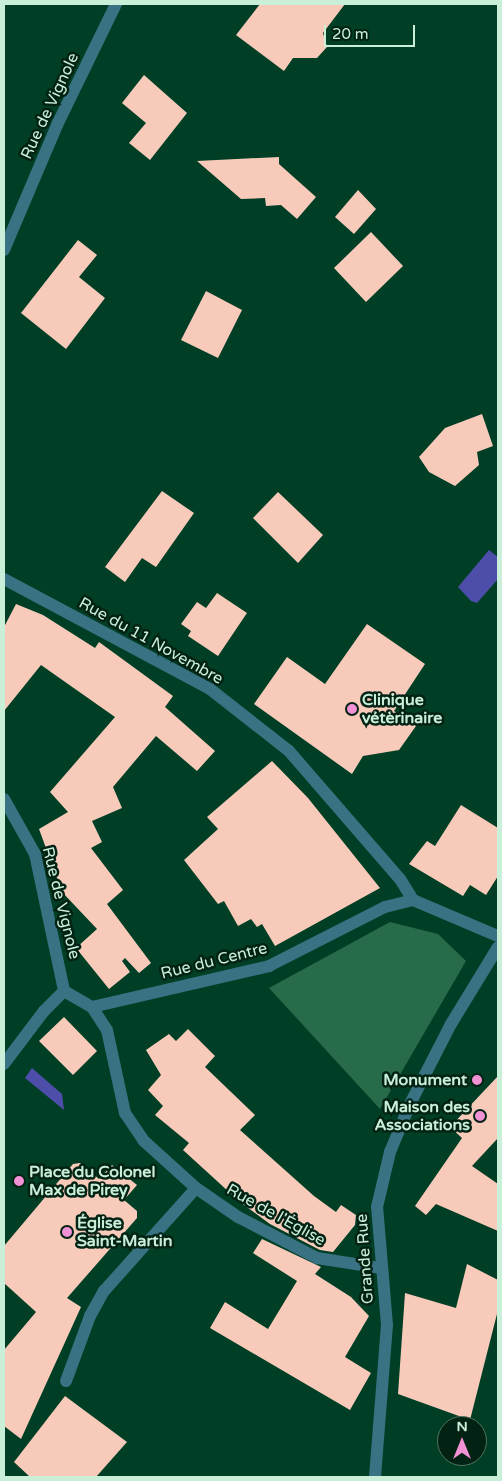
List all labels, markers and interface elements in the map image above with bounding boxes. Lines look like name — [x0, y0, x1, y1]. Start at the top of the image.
scale bar — [327, 15, 418, 47]
text: 20 m — [332, 25, 369, 43]
street label: Rue de Vignole — [17, 50, 83, 162]
street label: Rue du 11 Novembre — [76, 593, 226, 689]
place label: Clinique vétèrinaire — [362, 690, 442, 728]
marker: Clinique vétèrinaire — [346, 703, 358, 715]
street label: Rue de Vignole — [38, 845, 84, 961]
street label: Rue du Centre — [159, 939, 269, 983]
place label: Monument — [383, 1070, 467, 1090]
marker: Monument — [471, 1074, 483, 1086]
place label: Maison des Associations — [374, 1097, 470, 1135]
marker: Maison des Associations — [474, 1110, 486, 1122]
place label: Place du Colonel Max de Pirey — [29, 1162, 155, 1200]
marker: Place du Colonel Max de Pirey — [13, 1175, 25, 1187]
street label: Rue de l'Église — [223, 1180, 329, 1250]
place label: Église Saint-Martin — [77, 1213, 172, 1251]
street label: Grande Rue — [352, 1213, 378, 1305]
marker: Église Saint-Martin — [61, 1226, 73, 1238]
north arrow — [437, 1416, 487, 1466]
text: N — [456, 1418, 468, 1435]

